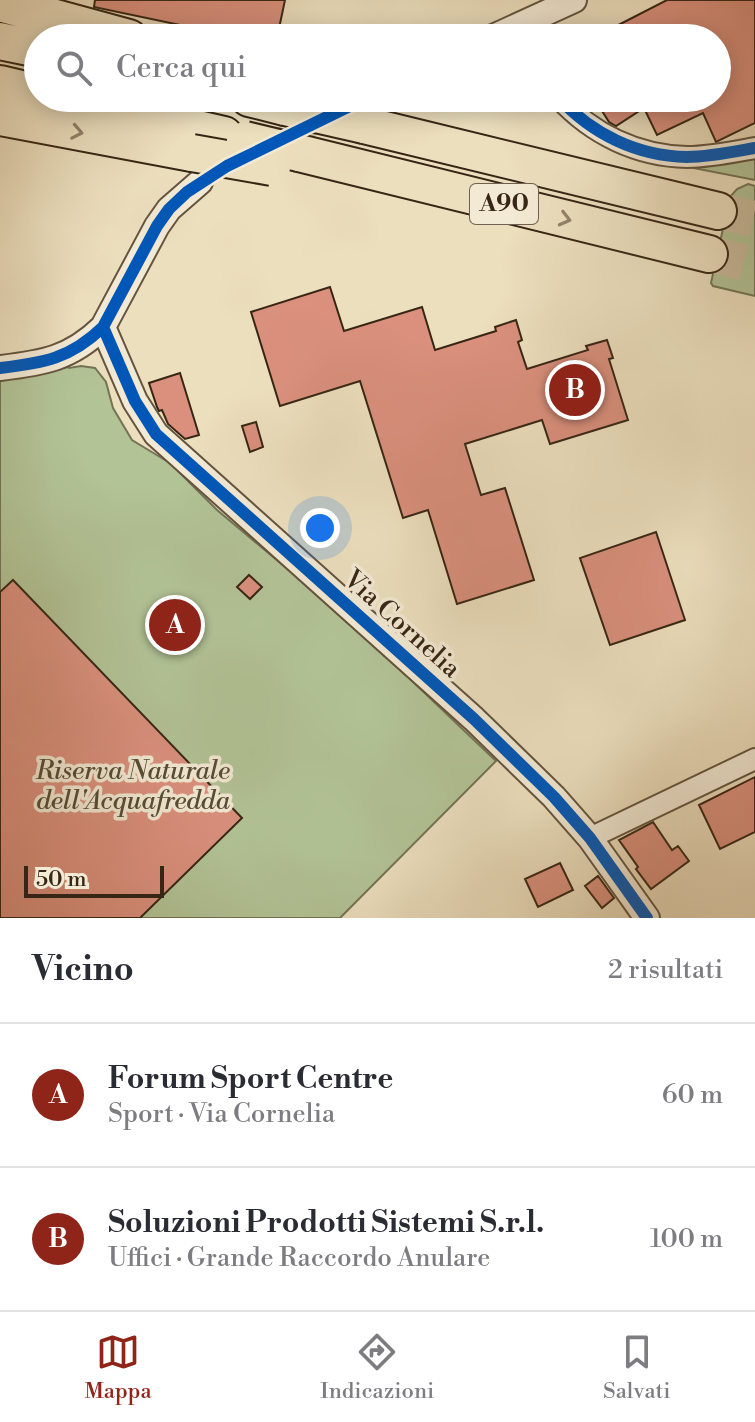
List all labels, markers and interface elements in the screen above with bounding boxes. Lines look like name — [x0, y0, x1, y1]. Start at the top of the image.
search box — [24, 24, 731, 112]
icon: search — [52, 46, 96, 90]
text: Cerca qui — [116, 49, 246, 87]
one-way arrow — [70, 122, 83, 139]
road number: A90 — [470, 184, 538, 224]
one-way arrow — [558, 209, 572, 226]
pin: B — [549, 360, 601, 420]
your location — [300, 508, 340, 548]
street label: Via Cornelia — [336, 562, 468, 685]
pin: A — [149, 595, 201, 655]
park label: Riserva Naturale dell'Acquafredda — [35, 755, 230, 817]
scale bar — [24, 862, 164, 898]
text: 50 m — [36, 866, 87, 893]
text: Vicino — [32, 949, 134, 991]
text: 2 risultati — [608, 954, 723, 986]
text: Forum Sport Centre — [108, 1060, 393, 1098]
text: A — [49, 1079, 67, 1111]
text: 60 m — [662, 1079, 723, 1111]
text: Sport · Via Cornelia — [108, 1098, 335, 1130]
text: Soluzioni Prodotti Sistemi S.r.l. — [108, 1204, 544, 1242]
text: B — [48, 1223, 68, 1255]
text: 100 m — [650, 1223, 723, 1255]
text: Uffici · Grande Raccordo Anulare — [108, 1242, 490, 1274]
tab: Mappa — [84, 1330, 152, 1405]
tab: Indicazioni — [320, 1330, 434, 1405]
tab: Salvati — [603, 1330, 671, 1405]

